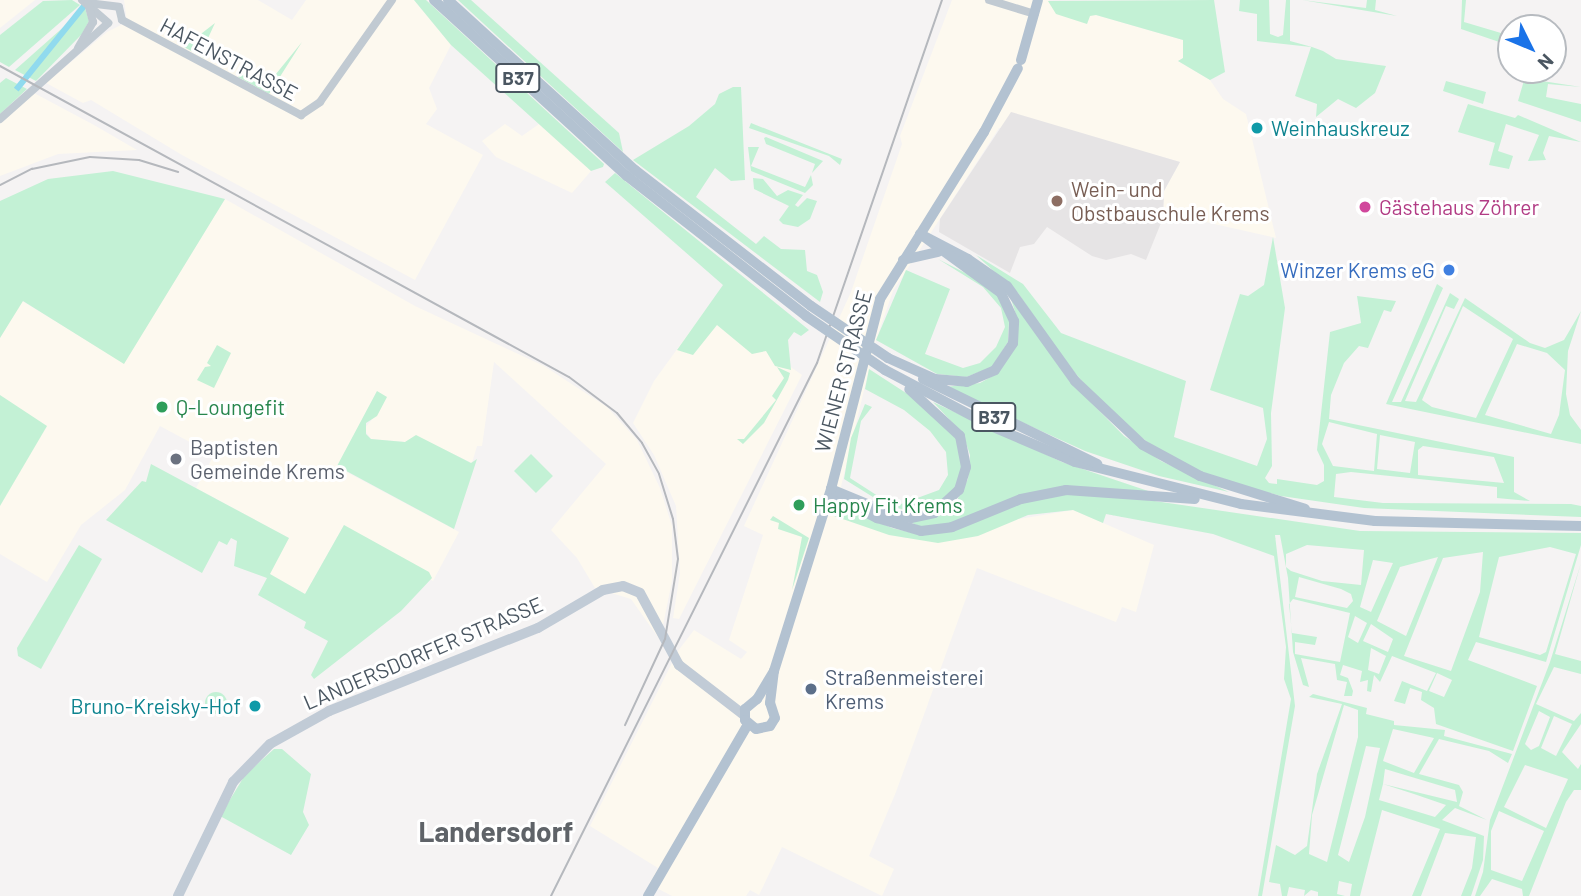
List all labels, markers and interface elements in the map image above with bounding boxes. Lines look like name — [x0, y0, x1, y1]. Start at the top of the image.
street label: HAFENSTRASSE — [156, 12, 302, 106]
north arrow — [1497, 14, 1567, 84]
text: N — [1534, 50, 1559, 75]
road number: B37 — [495, 62, 541, 94]
place label: Weinhauskreuz — [1271, 115, 1410, 141]
marker: Weinhauskreuz — [1249, 120, 1265, 136]
place label: Wein- und Obstbauschule Krems — [1071, 176, 1270, 226]
marker: Wein- und Obstbauschule Krems — [1049, 193, 1065, 209]
place label: Gästehaus Zöhrer — [1379, 194, 1539, 220]
marker: Gästehaus Zöhrer — [1357, 199, 1373, 215]
place label: Winzer Krems eG — [1280, 257, 1435, 283]
marker: Winzer Krems eG — [1441, 262, 1457, 278]
street label: WIENER STRASSE — [809, 287, 877, 455]
place label: Q-Loungefit — [176, 394, 285, 420]
marker: Q-Loungefit — [154, 399, 170, 415]
road number: B37 — [971, 402, 1017, 432]
place label: Baptisten Gemeinde Krems — [190, 434, 345, 484]
marker: Baptisten Gemeinde Krems — [168, 451, 184, 467]
place label: Happy Fit Krems — [813, 492, 962, 518]
marker: Happy Fit Krems — [791, 497, 807, 513]
street label: LANDERSDORFER STRASSE — [300, 591, 546, 715]
place label: Straßenmeisterei Krems — [825, 664, 984, 714]
marker: Straßenmeisterei Krems — [803, 681, 819, 697]
place label: Bruno-Kreisky-Hof — [70, 693, 241, 719]
marker: Bruno-Kreisky-Hof — [247, 698, 263, 714]
district label: Landersdorf — [419, 814, 573, 848]

